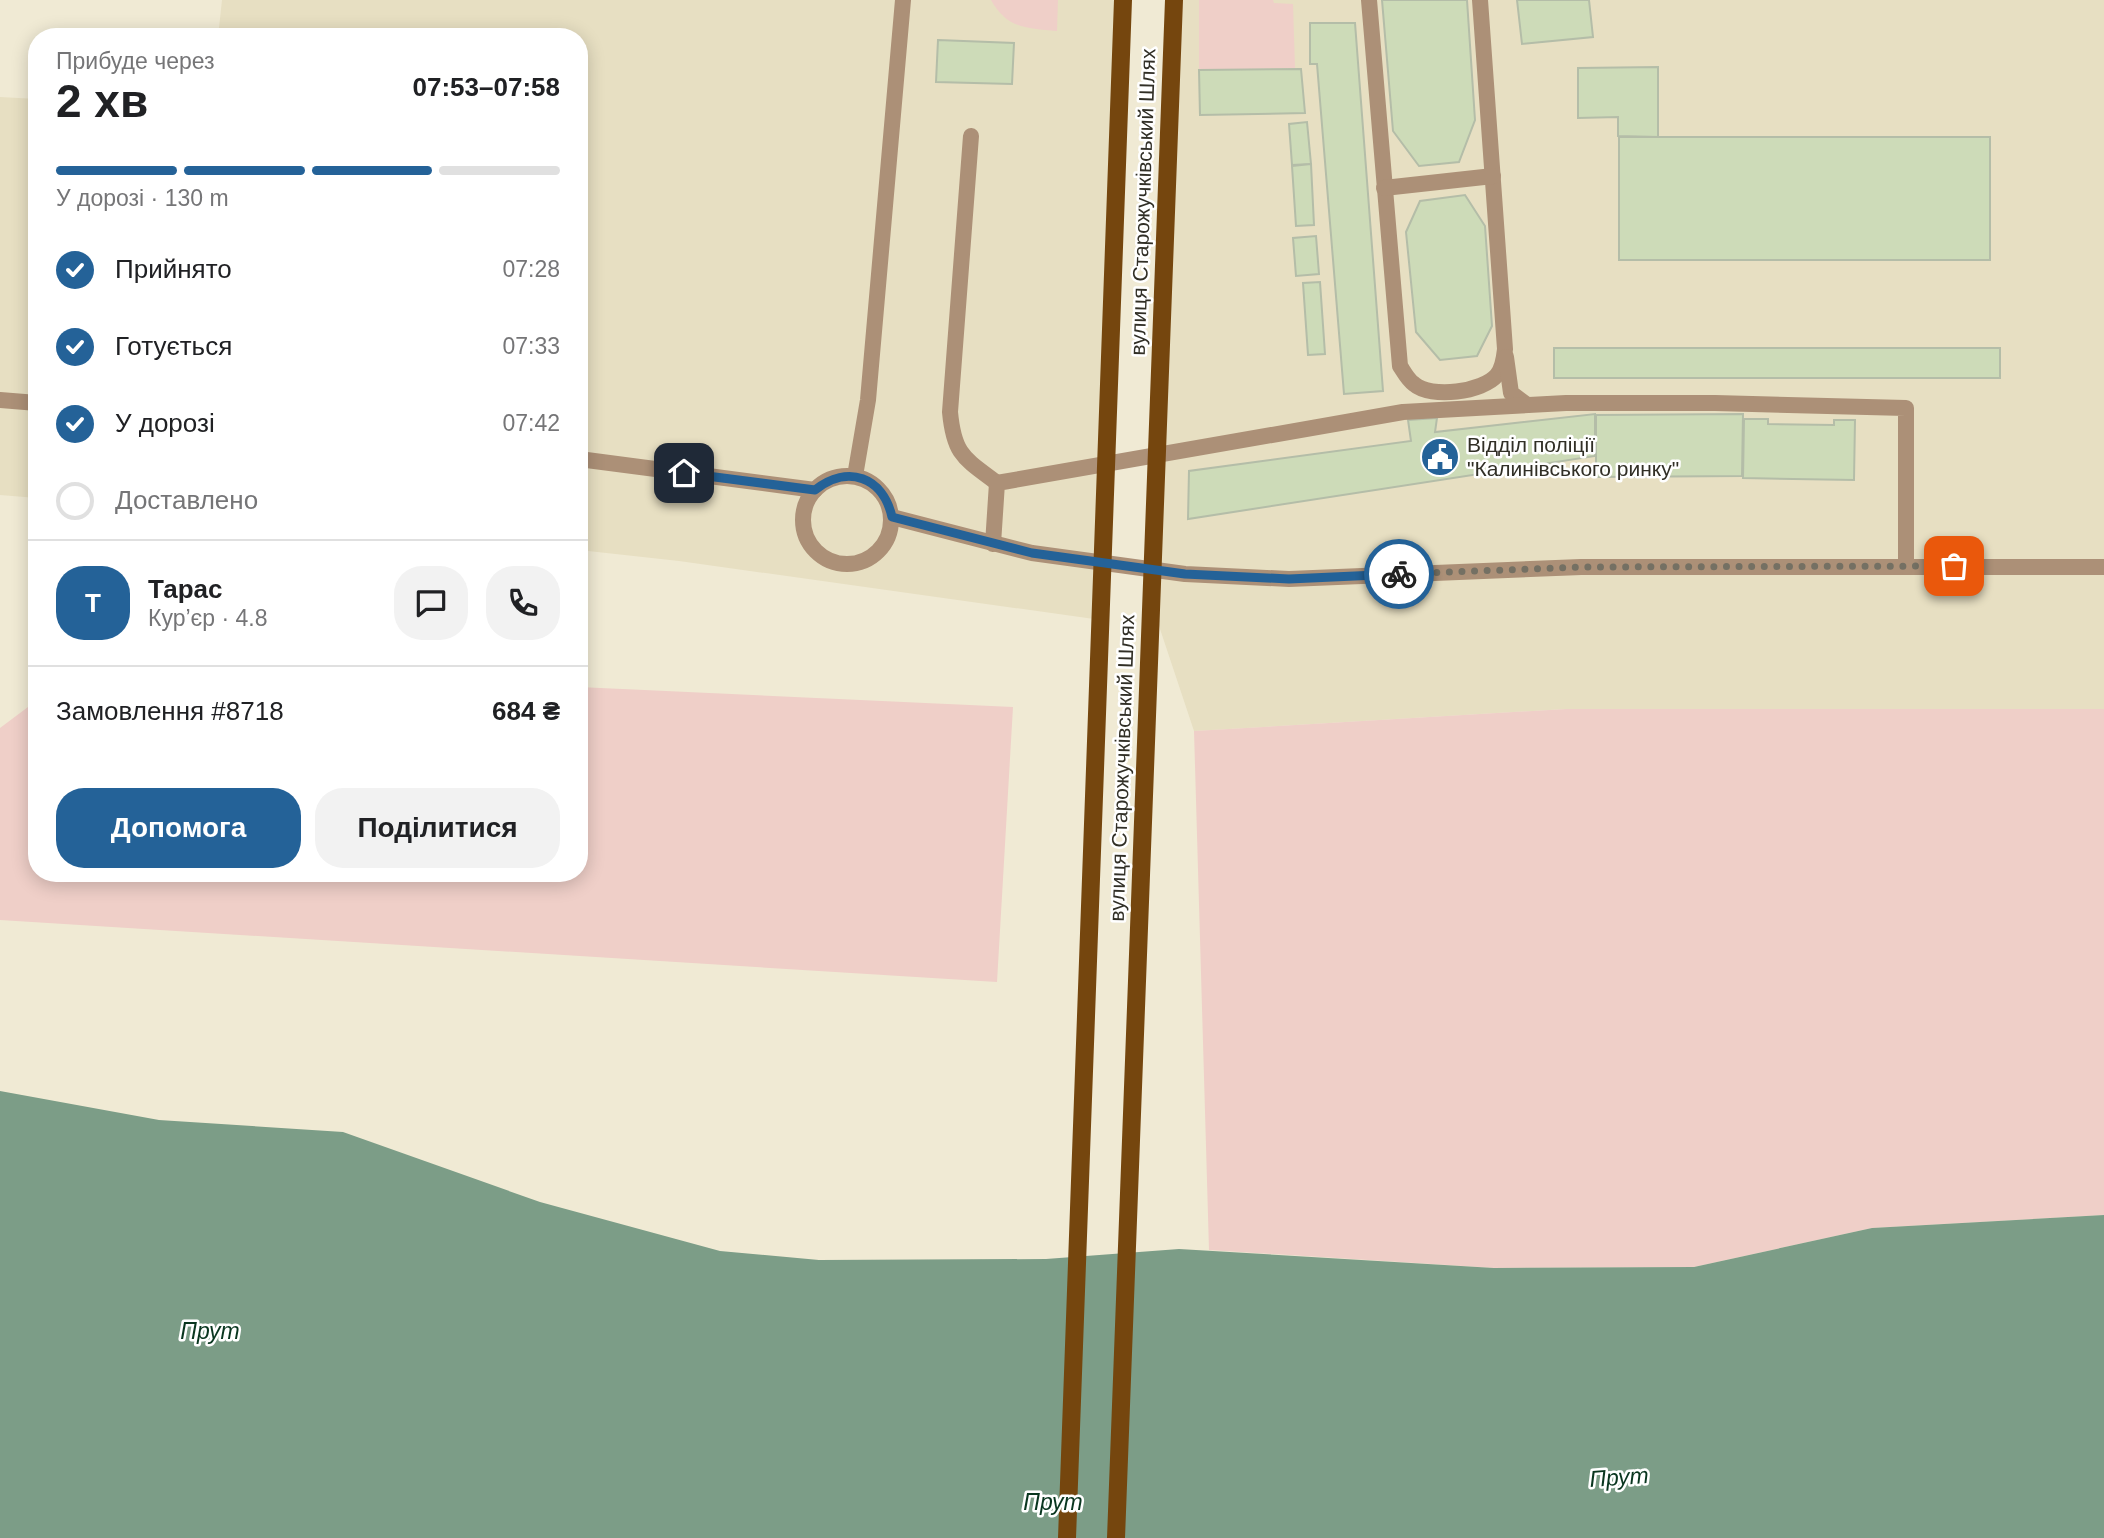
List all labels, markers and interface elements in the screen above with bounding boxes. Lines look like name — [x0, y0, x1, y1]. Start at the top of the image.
text: Прибуде через — [56, 48, 215, 74]
street label: вулиця Старожучківський Шлях — [1126, 48, 1159, 356]
text: 07:53–07:58 — [413, 72, 560, 102]
text: 2 хв — [56, 75, 148, 127]
text: У дорозі · 130 m — [56, 185, 229, 211]
icon: check — [56, 251, 94, 289]
text: Прийнято — [115, 254, 232, 284]
text: 07:28 — [502, 256, 560, 282]
icon: check — [56, 328, 94, 366]
text: Готується — [115, 331, 232, 361]
text: 07:33 — [502, 333, 560, 359]
icon: check — [56, 405, 94, 443]
text: У дорозі — [115, 408, 215, 438]
text: 07:42 — [502, 410, 560, 436]
place label: Відділ поліції "Калинівського ринку" — [1467, 433, 1679, 480]
public building icon: Відділ поліції "Калинівського ринку" — [1419, 436, 1461, 478]
pin — [654, 443, 714, 503]
icon: home — [665, 454, 703, 492]
text: Доставлено — [115, 485, 258, 515]
pin — [1924, 536, 1984, 596]
courier — [1364, 539, 1434, 609]
icon: bag — [1935, 547, 1973, 585]
icon: bike — [1380, 555, 1418, 593]
button: chat — [394, 566, 468, 640]
button: phone — [486, 566, 560, 640]
text: Тарас — [148, 574, 223, 604]
text: Т — [85, 588, 101, 618]
text: Кур’єр · 4.8 — [148, 605, 267, 631]
street label: вулиця Старожучківський Шлях — [1105, 614, 1138, 922]
text: Замовлення #8718 — [56, 696, 284, 726]
text: 684 ₴ — [492, 696, 560, 726]
button: Допомога — [56, 788, 301, 868]
button: Поділитися — [315, 788, 560, 868]
water label: Прут — [180, 1318, 240, 1344]
water label: Прут — [1588, 1462, 1650, 1492]
water label: Прут — [1023, 1489, 1083, 1515]

